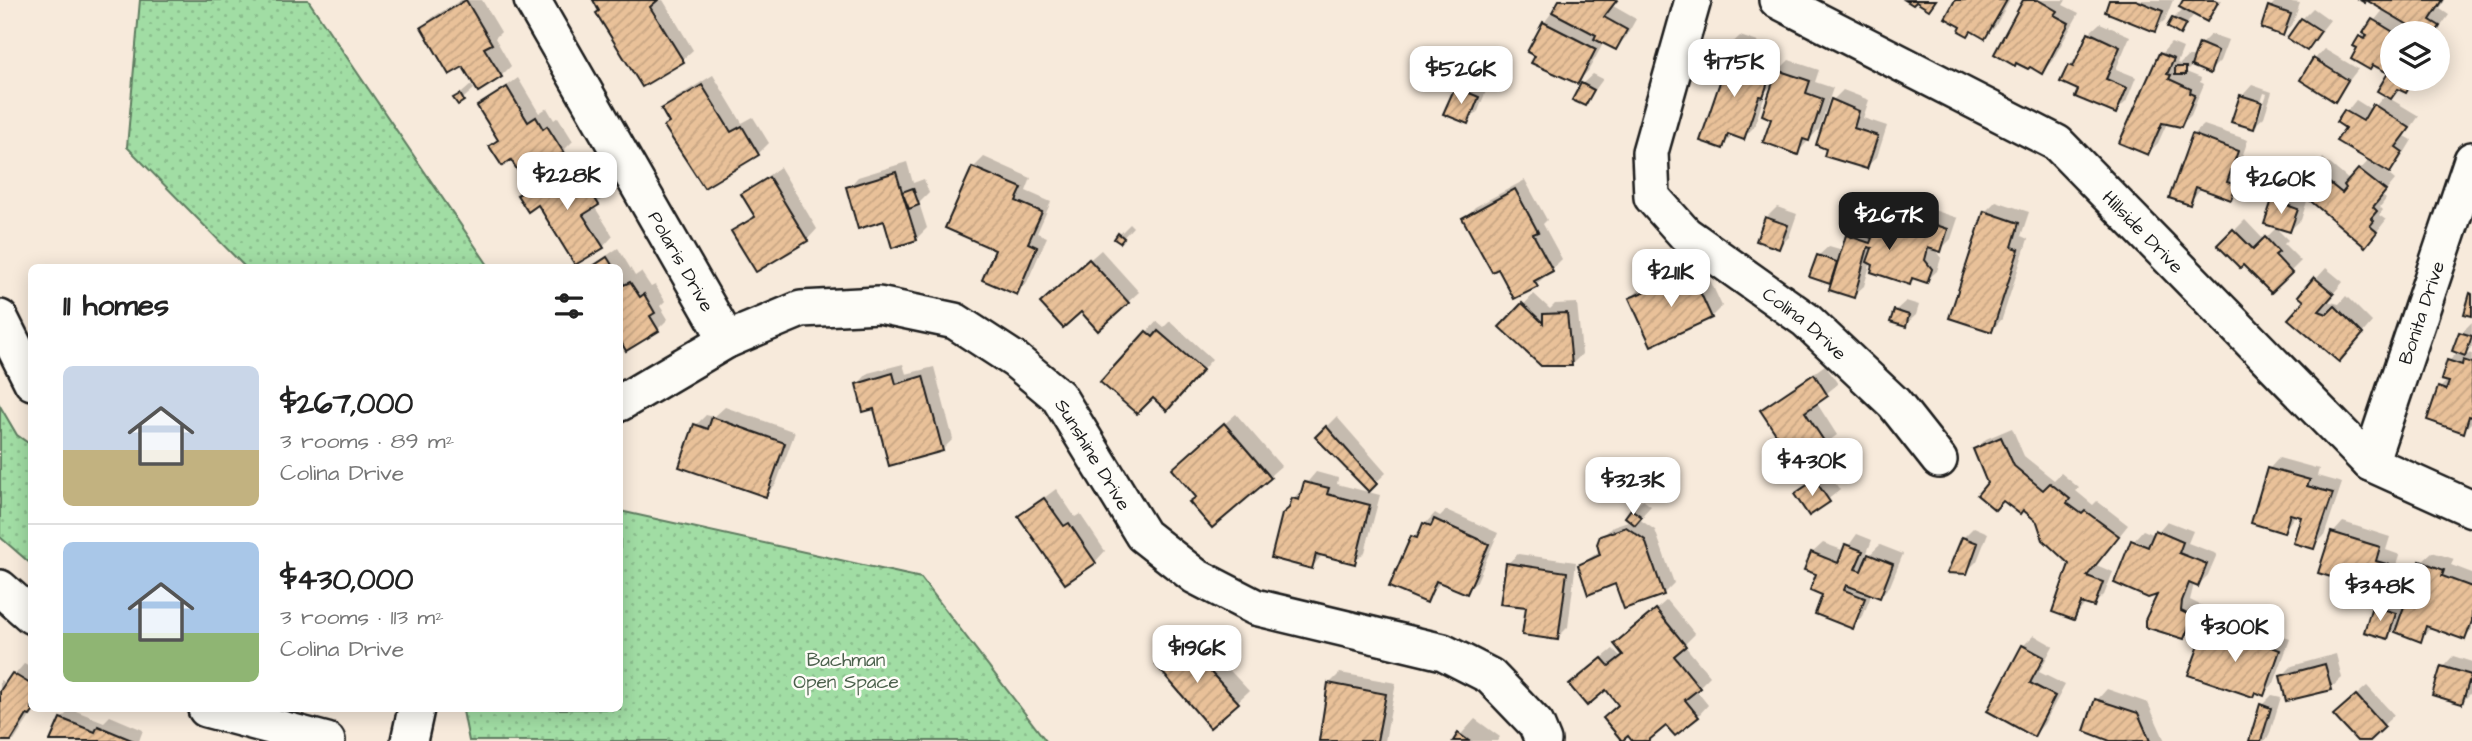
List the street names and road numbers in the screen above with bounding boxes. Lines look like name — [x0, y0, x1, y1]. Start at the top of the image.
street label: Hillside Drive — [2096, 185, 2189, 280]
street label: Polaris Drive — [641, 207, 720, 317]
street label: Bonita Drive — [2392, 258, 2452, 368]
street label: Colina Drive — [1756, 281, 1852, 367]
street label: Sunshine Drive — [1048, 394, 1137, 516]

